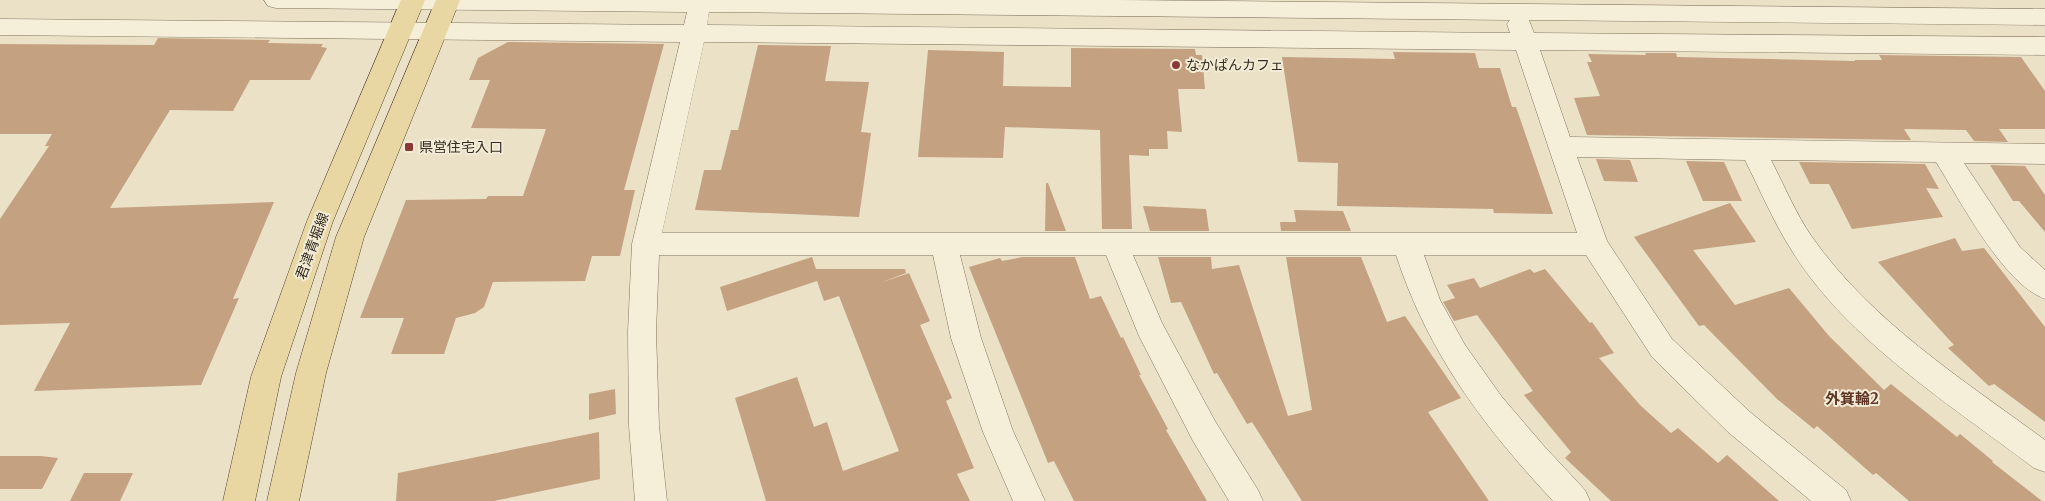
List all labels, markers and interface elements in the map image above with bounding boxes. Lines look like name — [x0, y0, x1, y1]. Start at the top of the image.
place label: なかぱんカフェ — [1186, 56, 1284, 74]
marker: なかぱんカフェ — [1170, 59, 1182, 71]
place label: 県営住宅入口 — [419, 138, 503, 156]
marker: 県営住宅入口 — [403, 141, 415, 153]
street label: 君津青堀線 — [292, 210, 332, 282]
district label: 外箕輪2 — [1825, 389, 1879, 408]

